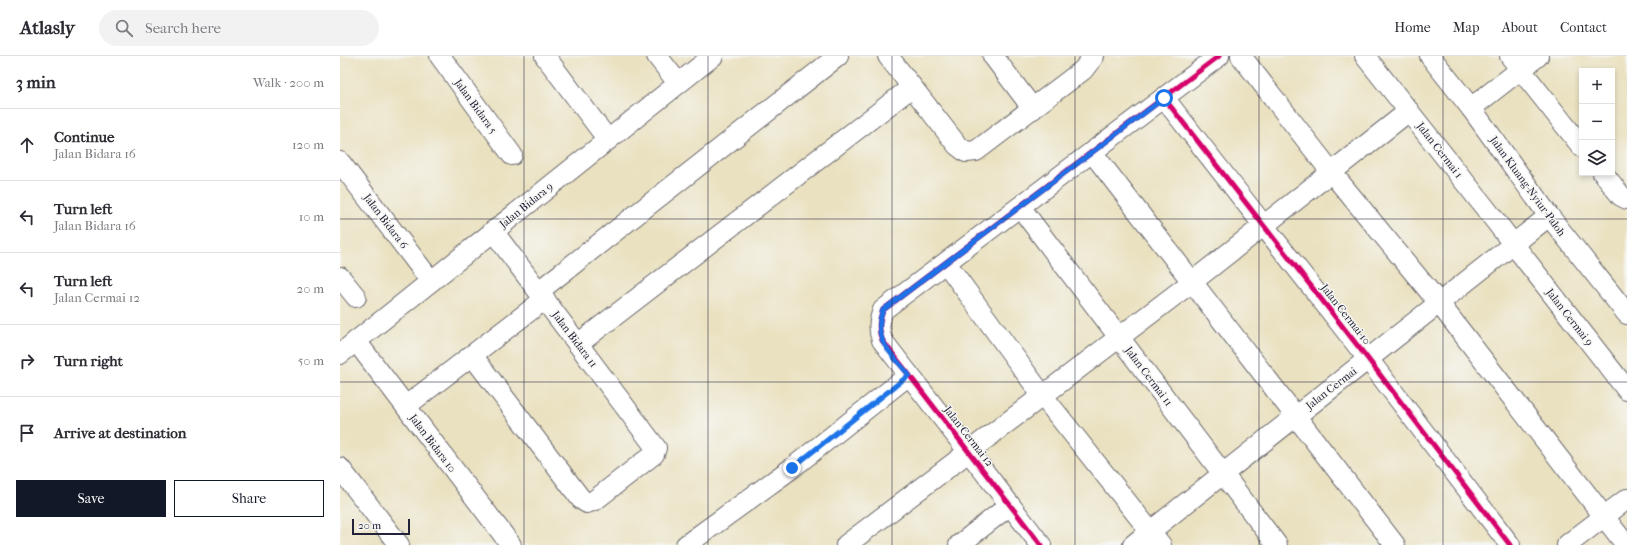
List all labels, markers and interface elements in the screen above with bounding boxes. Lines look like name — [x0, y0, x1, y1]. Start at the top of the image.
search box — [99, 10, 379, 46]
text: Atlasly — [20, 17, 75, 39]
icon: search — [113, 17, 135, 39]
text: Search here — [145, 19, 221, 37]
text: Home — [1394, 19, 1431, 36]
text: Map — [1453, 19, 1480, 36]
text: About — [1502, 19, 1538, 36]
text: Contact — [1560, 19, 1607, 36]
map controls — [1579, 68, 1615, 176]
button: + — [1579, 68, 1615, 104]
text: 3 min — [16, 72, 56, 92]
text: Walk · 200 m — [253, 75, 324, 90]
street label: Jalan Bidara 5 — [451, 76, 500, 136]
route start — [1155, 89, 1173, 107]
button: − — [1579, 104, 1615, 140]
street label: Jalan Cermai 1 — [1413, 119, 1465, 181]
text: Continue — [54, 128, 114, 146]
street label: Jalan Kluang-Nyiur-Paloh — [1486, 133, 1569, 239]
icon: ahead — [16, 134, 38, 156]
text: 120 m — [292, 137, 324, 152]
button: layers — [1579, 140, 1615, 176]
text: Jalan Bidara 16 — [54, 146, 136, 161]
street label: Jalan Bidara 9 — [496, 180, 556, 232]
street label: Jalan Bidara 6 — [360, 190, 410, 251]
text: Turn left — [54, 200, 112, 218]
icon: left — [16, 206, 38, 228]
text: 10 m — [299, 209, 324, 224]
text: Jalan Bidara 16 — [54, 218, 136, 233]
text: Turn left — [54, 272, 112, 290]
icon: left — [16, 278, 38, 300]
text: 20 m — [297, 281, 324, 296]
street label: Jalan Cermai 10 — [1317, 281, 1373, 347]
street label: Jalan Cermai 9 — [1543, 285, 1596, 349]
text: Jalan Cermai 12 — [54, 290, 140, 305]
street label: Jalan Bidara 11 — [549, 308, 600, 370]
street label: Jalan Cermai 11 — [1121, 343, 1175, 409]
icon: right — [16, 350, 38, 372]
text: Turn right — [54, 352, 123, 370]
text: 50 m — [298, 353, 324, 368]
street label: Jalan Cermai — [1303, 364, 1360, 413]
street label: Jalan Cermai 12 — [940, 403, 996, 469]
street label: Jalan Bidara 10 — [406, 411, 459, 475]
icon: arrive — [16, 422, 38, 444]
text: Arrive at destination — [54, 424, 186, 442]
route end — [783, 459, 801, 477]
button: Save — [16, 480, 166, 517]
button: Share — [174, 480, 324, 517]
scale bar — [352, 517, 410, 536]
text: 20 m — [358, 519, 381, 532]

